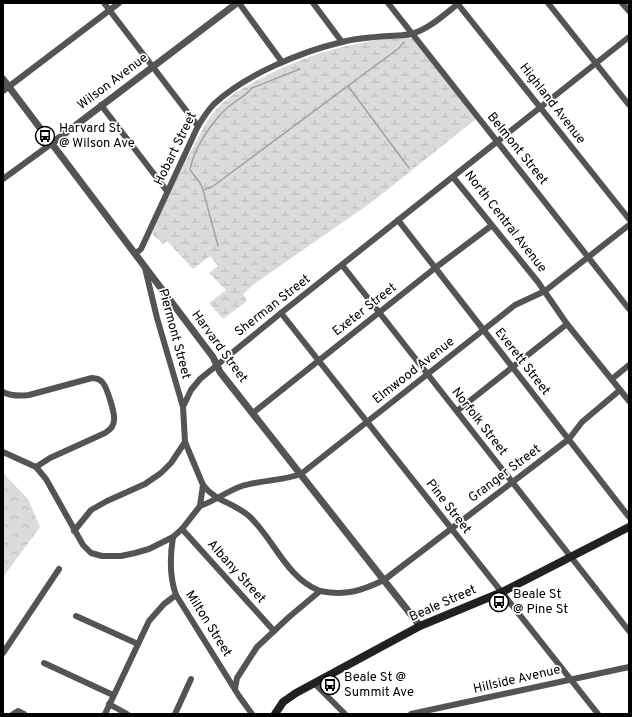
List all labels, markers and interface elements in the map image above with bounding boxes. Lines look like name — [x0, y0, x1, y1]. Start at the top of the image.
street label: Wilson Avenue — [75, 50, 151, 114]
street label: Highland Avenue — [515, 60, 589, 148]
street label: Hobart Street — [151, 110, 201, 188]
street label: Belmont Street — [483, 110, 551, 188]
place label: Harvard St @ Wilson Ave — [59, 121, 135, 152]
bus stop icon: Harvard St @ Wilson Ave — [34, 125, 56, 147]
street label: North Central Avenue — [460, 168, 550, 276]
street label: Sherman Street — [232, 271, 314, 341]
street label: Exeter Street — [330, 280, 400, 340]
street label: Piermont Street — [154, 287, 194, 381]
street label: Harvard Street — [187, 308, 251, 386]
street label: Everett Street — [491, 325, 553, 399]
street label: Elmwood Avenue — [370, 334, 458, 408]
street label: Norfolk Street — [447, 385, 511, 459]
street label: Granger Street — [466, 442, 544, 506]
street label: Pine Street — [422, 477, 474, 538]
street label: Albany Street — [203, 537, 269, 607]
street label: Beale Street — [407, 582, 479, 626]
place label: Beale St @ Pine St — [513, 587, 568, 618]
street label: Milton Street — [181, 588, 235, 660]
bus stop icon: Beale St @ Pine St — [488, 591, 510, 613]
street label: Hillside Avenue — [472, 662, 562, 698]
place label: Beale St @ Summit Ave — [344, 670, 414, 701]
bus stop icon: Beale St @ Summit Ave — [319, 674, 341, 696]

